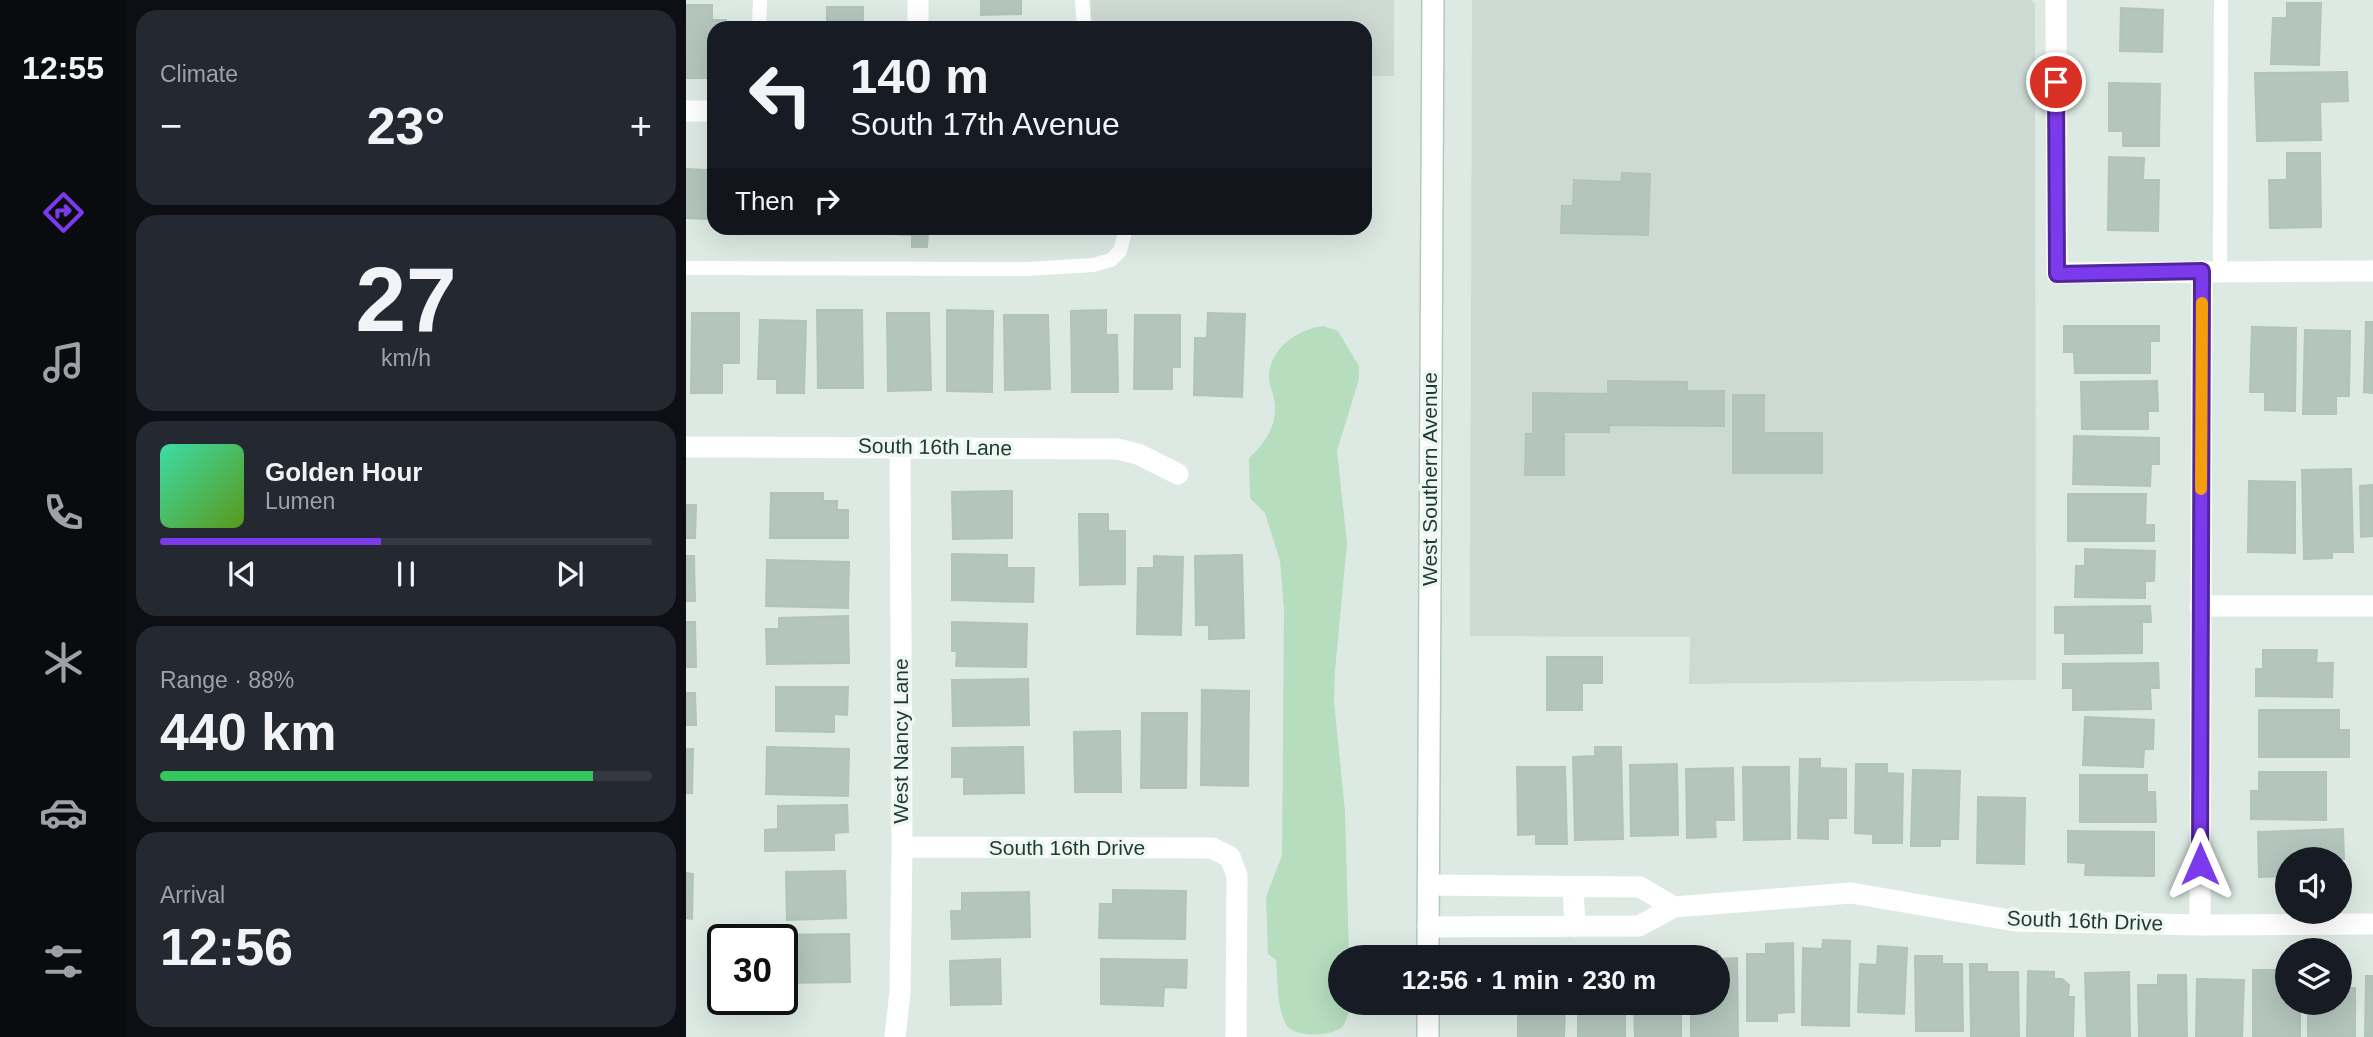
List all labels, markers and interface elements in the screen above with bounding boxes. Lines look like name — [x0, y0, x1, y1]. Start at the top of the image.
icon: left — [735, 49, 826, 140]
text: 140 m — [850, 49, 989, 103]
text: 12:55 — [22, 50, 104, 86]
pin — [2026, 52, 2086, 112]
text: Climate — [160, 61, 238, 87]
icon: arrive — [2037, 63, 2075, 101]
text: 23° — [367, 97, 445, 155]
text: − — [160, 105, 182, 147]
text: + — [630, 105, 652, 147]
text: South 17th Avenue — [850, 106, 1120, 142]
icon: right — [808, 182, 846, 220]
text: Then — [735, 186, 794, 216]
icon: directions — [39, 188, 88, 237]
text: 27 — [355, 249, 457, 350]
icon: music — [39, 338, 88, 387]
text: km/h — [381, 345, 431, 371]
street label: West Southern Avenue — [1418, 372, 1441, 586]
street label: South 16th Lane — [858, 434, 1012, 459]
text: Golden Hour — [265, 457, 422, 487]
icon: phone — [39, 488, 88, 537]
text: Lumen — [265, 488, 335, 514]
icon: previous — [223, 555, 261, 593]
icon: pause — [387, 555, 425, 593]
icon: next — [551, 555, 589, 593]
icon: climate — [39, 638, 88, 687]
street label: West Nancy Lane — [889, 658, 912, 824]
text: Range · 88% — [160, 667, 294, 693]
text: 440 km — [160, 703, 336, 761]
icon: car — [39, 788, 88, 837]
position arrow — [2163, 827, 2237, 901]
street label: South 16th Drive — [989, 836, 1145, 859]
map controls — [2275, 847, 2352, 1015]
button: sound — [2275, 847, 2352, 924]
text: Arrival — [160, 882, 225, 908]
street label: South 16th Drive — [2006, 906, 2164, 935]
text: 12:56 — [160, 918, 293, 976]
speed limit sign: 30 — [707, 924, 798, 1015]
icon: filters — [39, 937, 88, 986]
button: layers — [2275, 938, 2352, 1015]
text: 12:56 · 1 min · 230 m — [1402, 965, 1656, 995]

